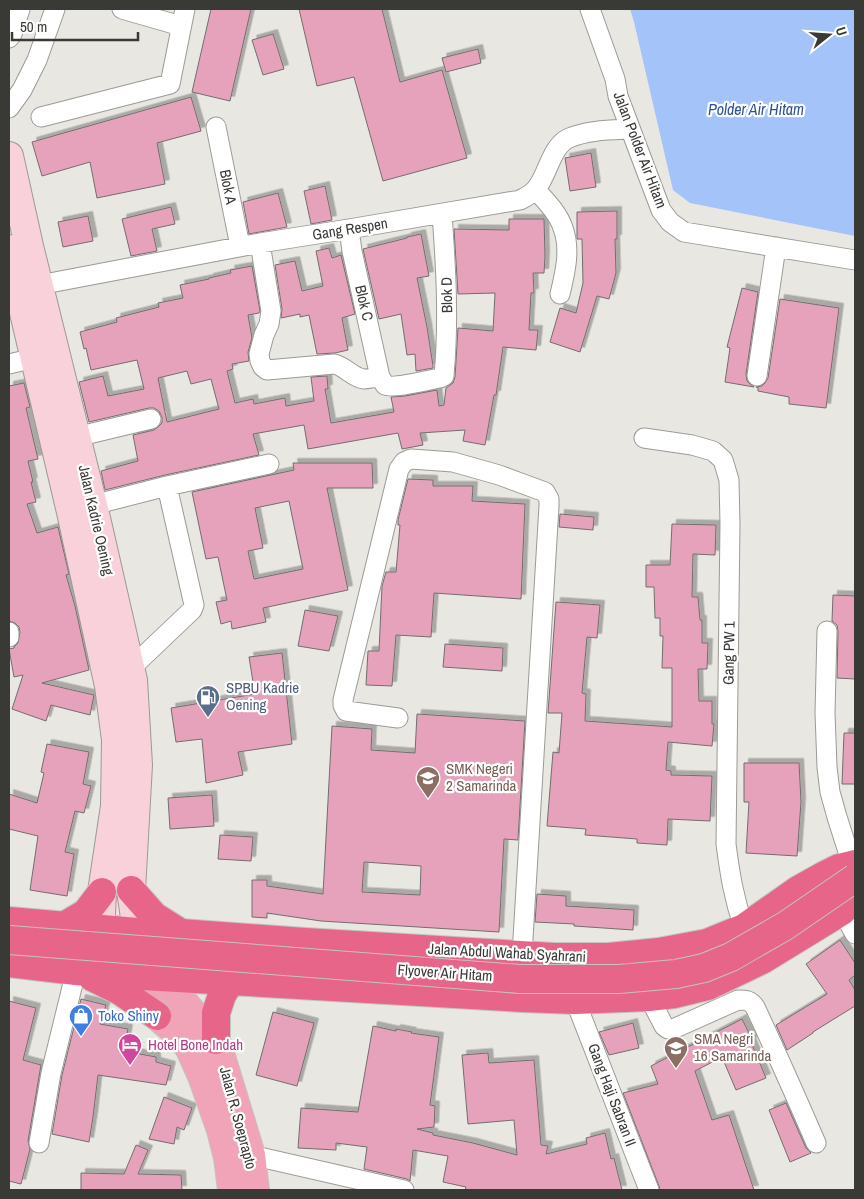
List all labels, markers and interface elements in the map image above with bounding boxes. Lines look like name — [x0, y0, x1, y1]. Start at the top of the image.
scale bar — [12, 10, 139, 42]
north arrow — [804, 10, 854, 60]
text: 50 m — [20, 16, 47, 37]
text: U — [832, 25, 851, 38]
street label: Jalan Polder Air Hitam — [609, 89, 672, 211]
water label: Polder Air Hitam — [708, 98, 804, 120]
street label: Blok A — [215, 168, 242, 207]
street label: Gang Respen — [311, 212, 389, 245]
street label: Blok D — [436, 277, 457, 313]
street label: Blok C — [350, 283, 379, 323]
street label: Jalan Kadrie Oening — [74, 463, 119, 577]
street label: Gang PW 1 — [717, 621, 740, 685]
place label: SPBU Kadrie Oening — [226, 677, 299, 715]
fuel station icon: SPBU Kadrie Oening — [195, 684, 221, 718]
place label: SMK Negeri 2 Samarinda — [446, 758, 517, 796]
school or university icon: SMK Negeri 2 Samarinda — [415, 765, 441, 799]
street label: Jalan Abdul Wahab Syahrani — [427, 938, 587, 967]
street label: Flyover Air Hitam — [397, 959, 493, 986]
shop icon: Toko Shiny — [68, 1003, 94, 1037]
place label: Toko Shiny — [98, 1005, 160, 1026]
place label: SMA Negri 16 Samarinda — [694, 1028, 771, 1066]
hotel icon: Hotel Bone Indah — [117, 1032, 143, 1066]
place label: Hotel Bone Indah — [148, 1034, 243, 1055]
school or university icon: SMA Negri 16 Samarinda — [663, 1035, 689, 1069]
street label: Gang Haji Sabran II — [583, 1040, 642, 1149]
street label: Jalan R. Soeprapto — [215, 1064, 262, 1172]

